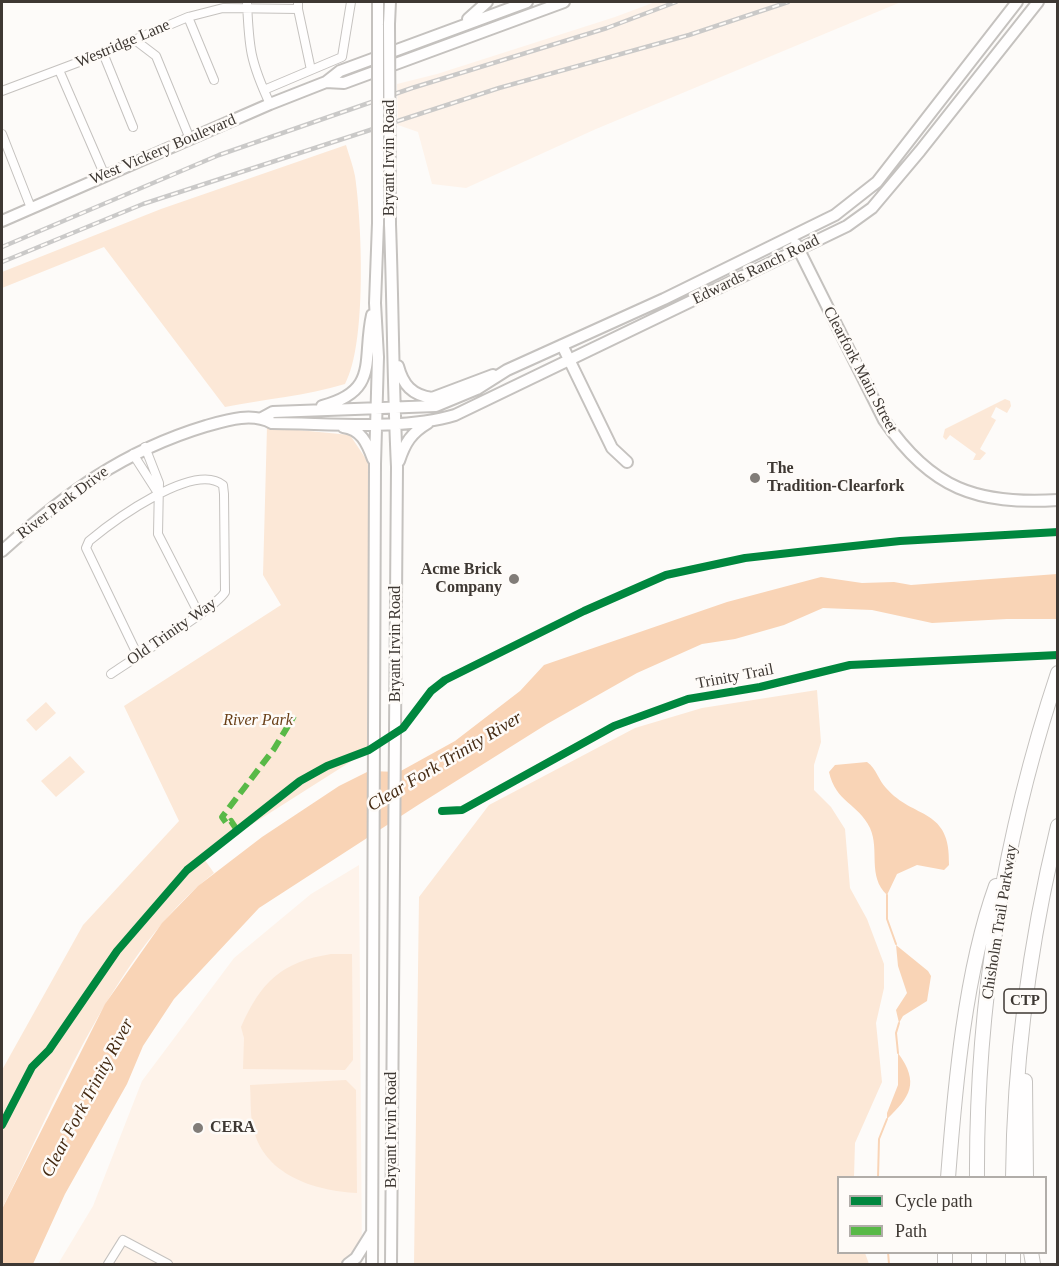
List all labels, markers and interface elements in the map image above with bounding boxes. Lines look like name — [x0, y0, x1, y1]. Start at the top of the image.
street label: Westridge Lane — [73, 16, 173, 72]
street label: Bryant Irvin Road — [380, 100, 400, 216]
street label: West Vickery Boulevard — [87, 111, 239, 189]
street label: Edwards Ranch Road — [689, 231, 823, 309]
street label: Clearfork Main Street — [819, 304, 901, 436]
place label: The Tradition-Clearfork — [767, 459, 904, 497]
street label: River Park Drive — [14, 462, 112, 544]
marker: The Tradition-Clearfork — [748, 471, 762, 485]
place label: Acme Brick Company — [421, 560, 502, 598]
marker: Acme Brick Company — [507, 572, 521, 586]
street label: Bryant Irvin Road — [386, 586, 406, 702]
street label: Old Trinity Way — [124, 594, 220, 670]
street label: Trinity Trail — [695, 660, 775, 694]
water label: Clear Fork Trinity River — [364, 707, 526, 817]
park label: River Park — [223, 711, 293, 731]
street label: Chisholm Trail Parkway — [978, 843, 1022, 1001]
road number: CTP — [1004, 989, 1046, 1013]
water label: Clear Fork Trinity River — [37, 1015, 139, 1181]
street label: Bryant Irvin Road — [382, 1072, 402, 1188]
place label: CERA — [210, 1118, 255, 1138]
marker: CERA — [191, 1121, 205, 1135]
legend — [837, 1176, 1047, 1254]
text: Cycle path — [895, 1191, 972, 1211]
text: Path — [895, 1221, 927, 1241]

